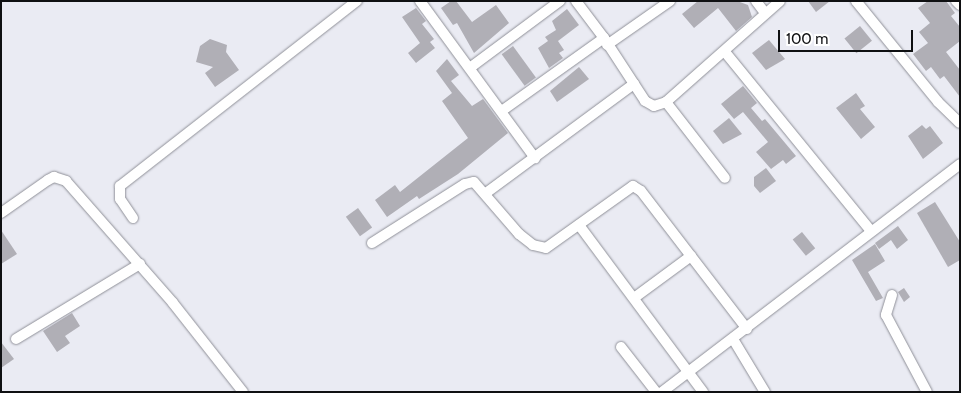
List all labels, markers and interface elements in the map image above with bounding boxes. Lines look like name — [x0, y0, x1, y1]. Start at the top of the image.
scale bar — [781, 20, 916, 52]
text: 100 m — [786, 30, 828, 48]

